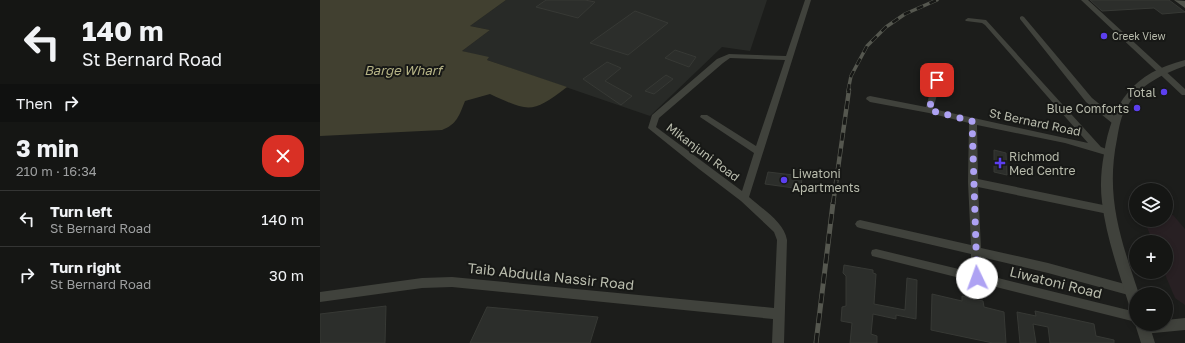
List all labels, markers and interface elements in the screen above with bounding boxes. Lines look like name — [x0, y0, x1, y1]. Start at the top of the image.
text: 140 m — [82, 14, 164, 47]
icon: left — [16, 16, 68, 68]
place label: Creek View — [1112, 30, 1166, 42]
marker: Creek View — [1099, 31, 1109, 41]
text: St Bernard Road — [82, 48, 222, 70]
water label: Barge Wharf — [364, 62, 444, 78]
pin — [920, 63, 954, 97]
icon: arrive — [926, 69, 948, 91]
place label: Total — [1127, 85, 1156, 100]
marker: Total — [1159, 87, 1169, 97]
icon: right — [60, 92, 82, 114]
text: Then — [16, 94, 52, 112]
place label: Blue Comforts — [1046, 101, 1129, 116]
marker: Blue Comforts — [1132, 103, 1142, 113]
street label: St Bernard Road — [988, 105, 1082, 139]
street label: Mikanjuni Road — [663, 120, 743, 184]
text: 3 min — [16, 133, 79, 162]
button: close — [262, 135, 304, 177]
place label: Richmod Med Centre — [1009, 149, 1075, 178]
marker: Richmod Med Centre — [994, 157, 1006, 169]
text: 210 m · 16:34 — [16, 163, 97, 179]
place label: Liwatoni Apartments — [792, 166, 860, 195]
marker: Liwatoni Apartments — [779, 175, 789, 185]
map controls — [1129, 183, 1173, 331]
button: layers — [1129, 183, 1173, 227]
text: Turn left — [50, 202, 112, 220]
icon: left — [16, 208, 38, 230]
text: 140 m — [261, 210, 304, 228]
text: St Bernard Road — [50, 220, 151, 236]
button: + — [1129, 235, 1173, 279]
position arrow — [956, 257, 998, 299]
text: Turn right — [50, 258, 121, 276]
street label: Taib Abdulla Nassir Road — [467, 259, 635, 293]
street label: Liwatoni Road — [1008, 262, 1104, 302]
icon: right — [16, 264, 38, 286]
text: 30 m — [269, 266, 304, 284]
text: St Bernard Road — [50, 276, 151, 292]
button: − — [1129, 287, 1173, 331]

